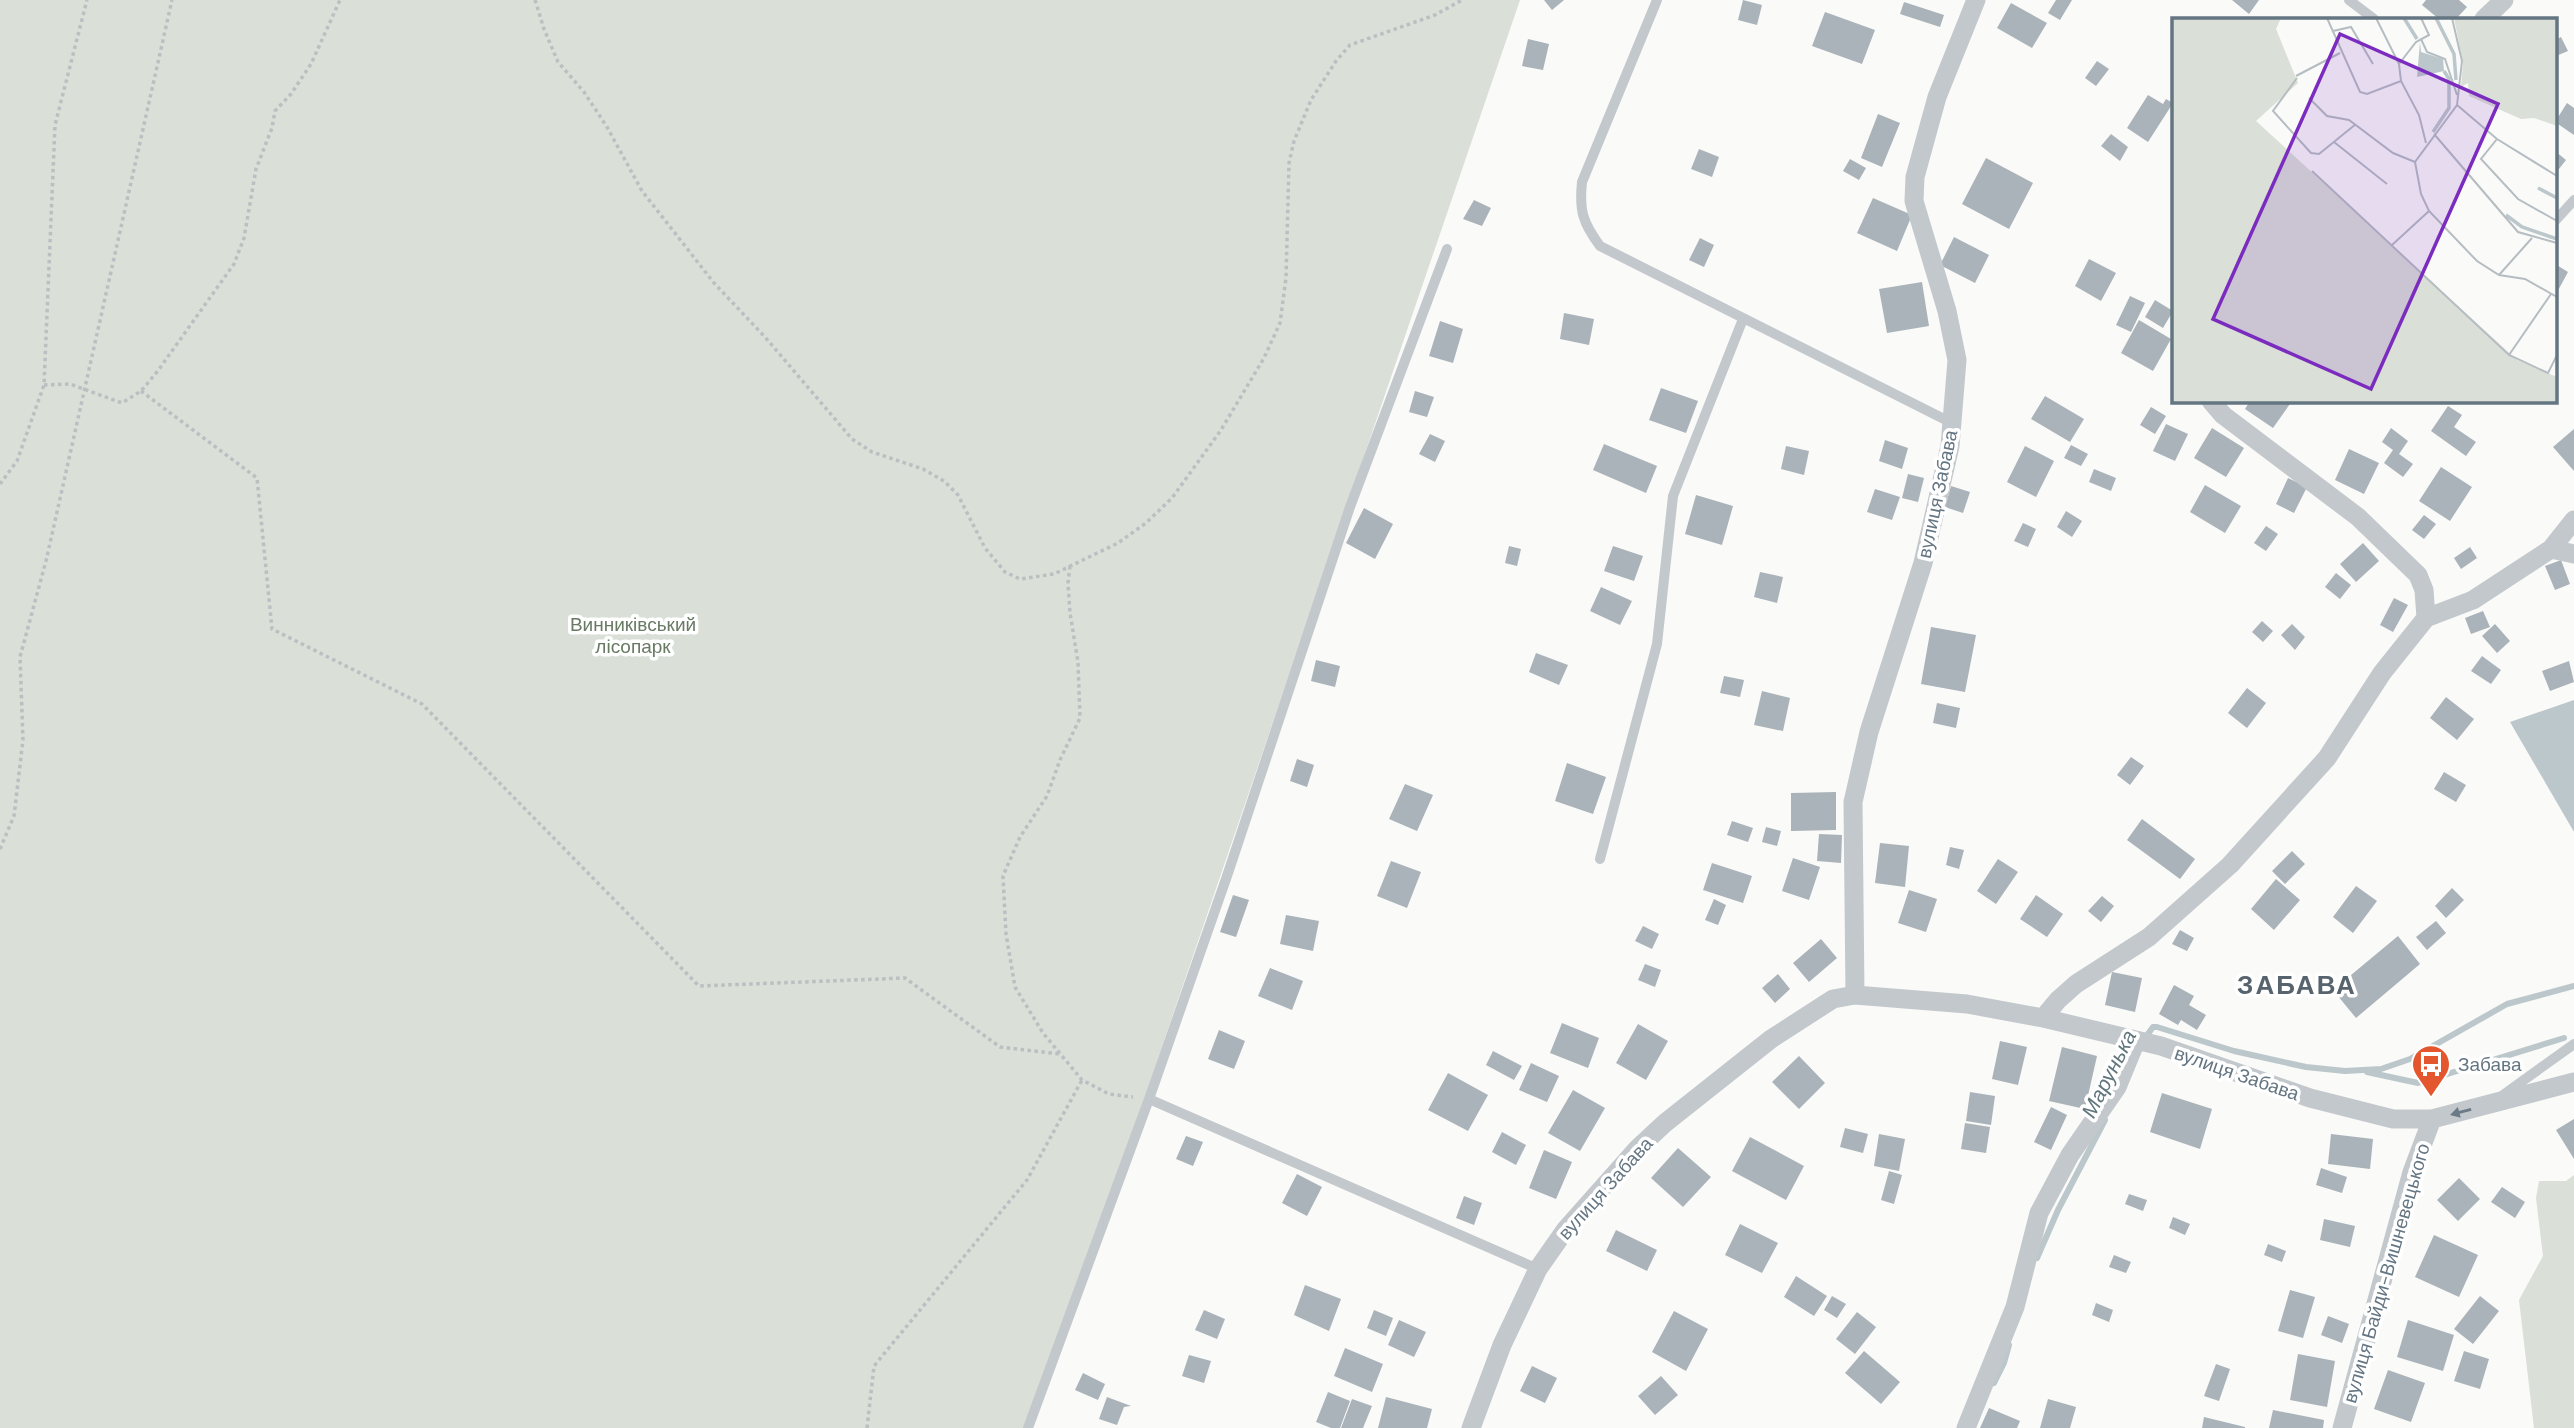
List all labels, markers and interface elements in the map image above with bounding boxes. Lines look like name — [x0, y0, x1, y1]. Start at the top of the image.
inset map — [2172, 18, 2556, 402]
street label: вулиця Забава — [1912, 427, 1963, 560]
park label: Винниківський лісопарк — [570, 612, 696, 659]
district label: ЗАБАВА — [2237, 968, 2357, 1002]
water label: Марунька — [2075, 1025, 2143, 1123]
street label: вулиця Забава — [2171, 1040, 2303, 1107]
bus stop icon: Забава — [2410, 1043, 2452, 1098]
place label: Забава — [2458, 1052, 2522, 1077]
one-way arrow — [2450, 1107, 2471, 1117]
street label: вулиця Забава — [1553, 1131, 1659, 1245]
street label: вулиця Байди-Вишневецького — [2337, 1140, 2436, 1406]

